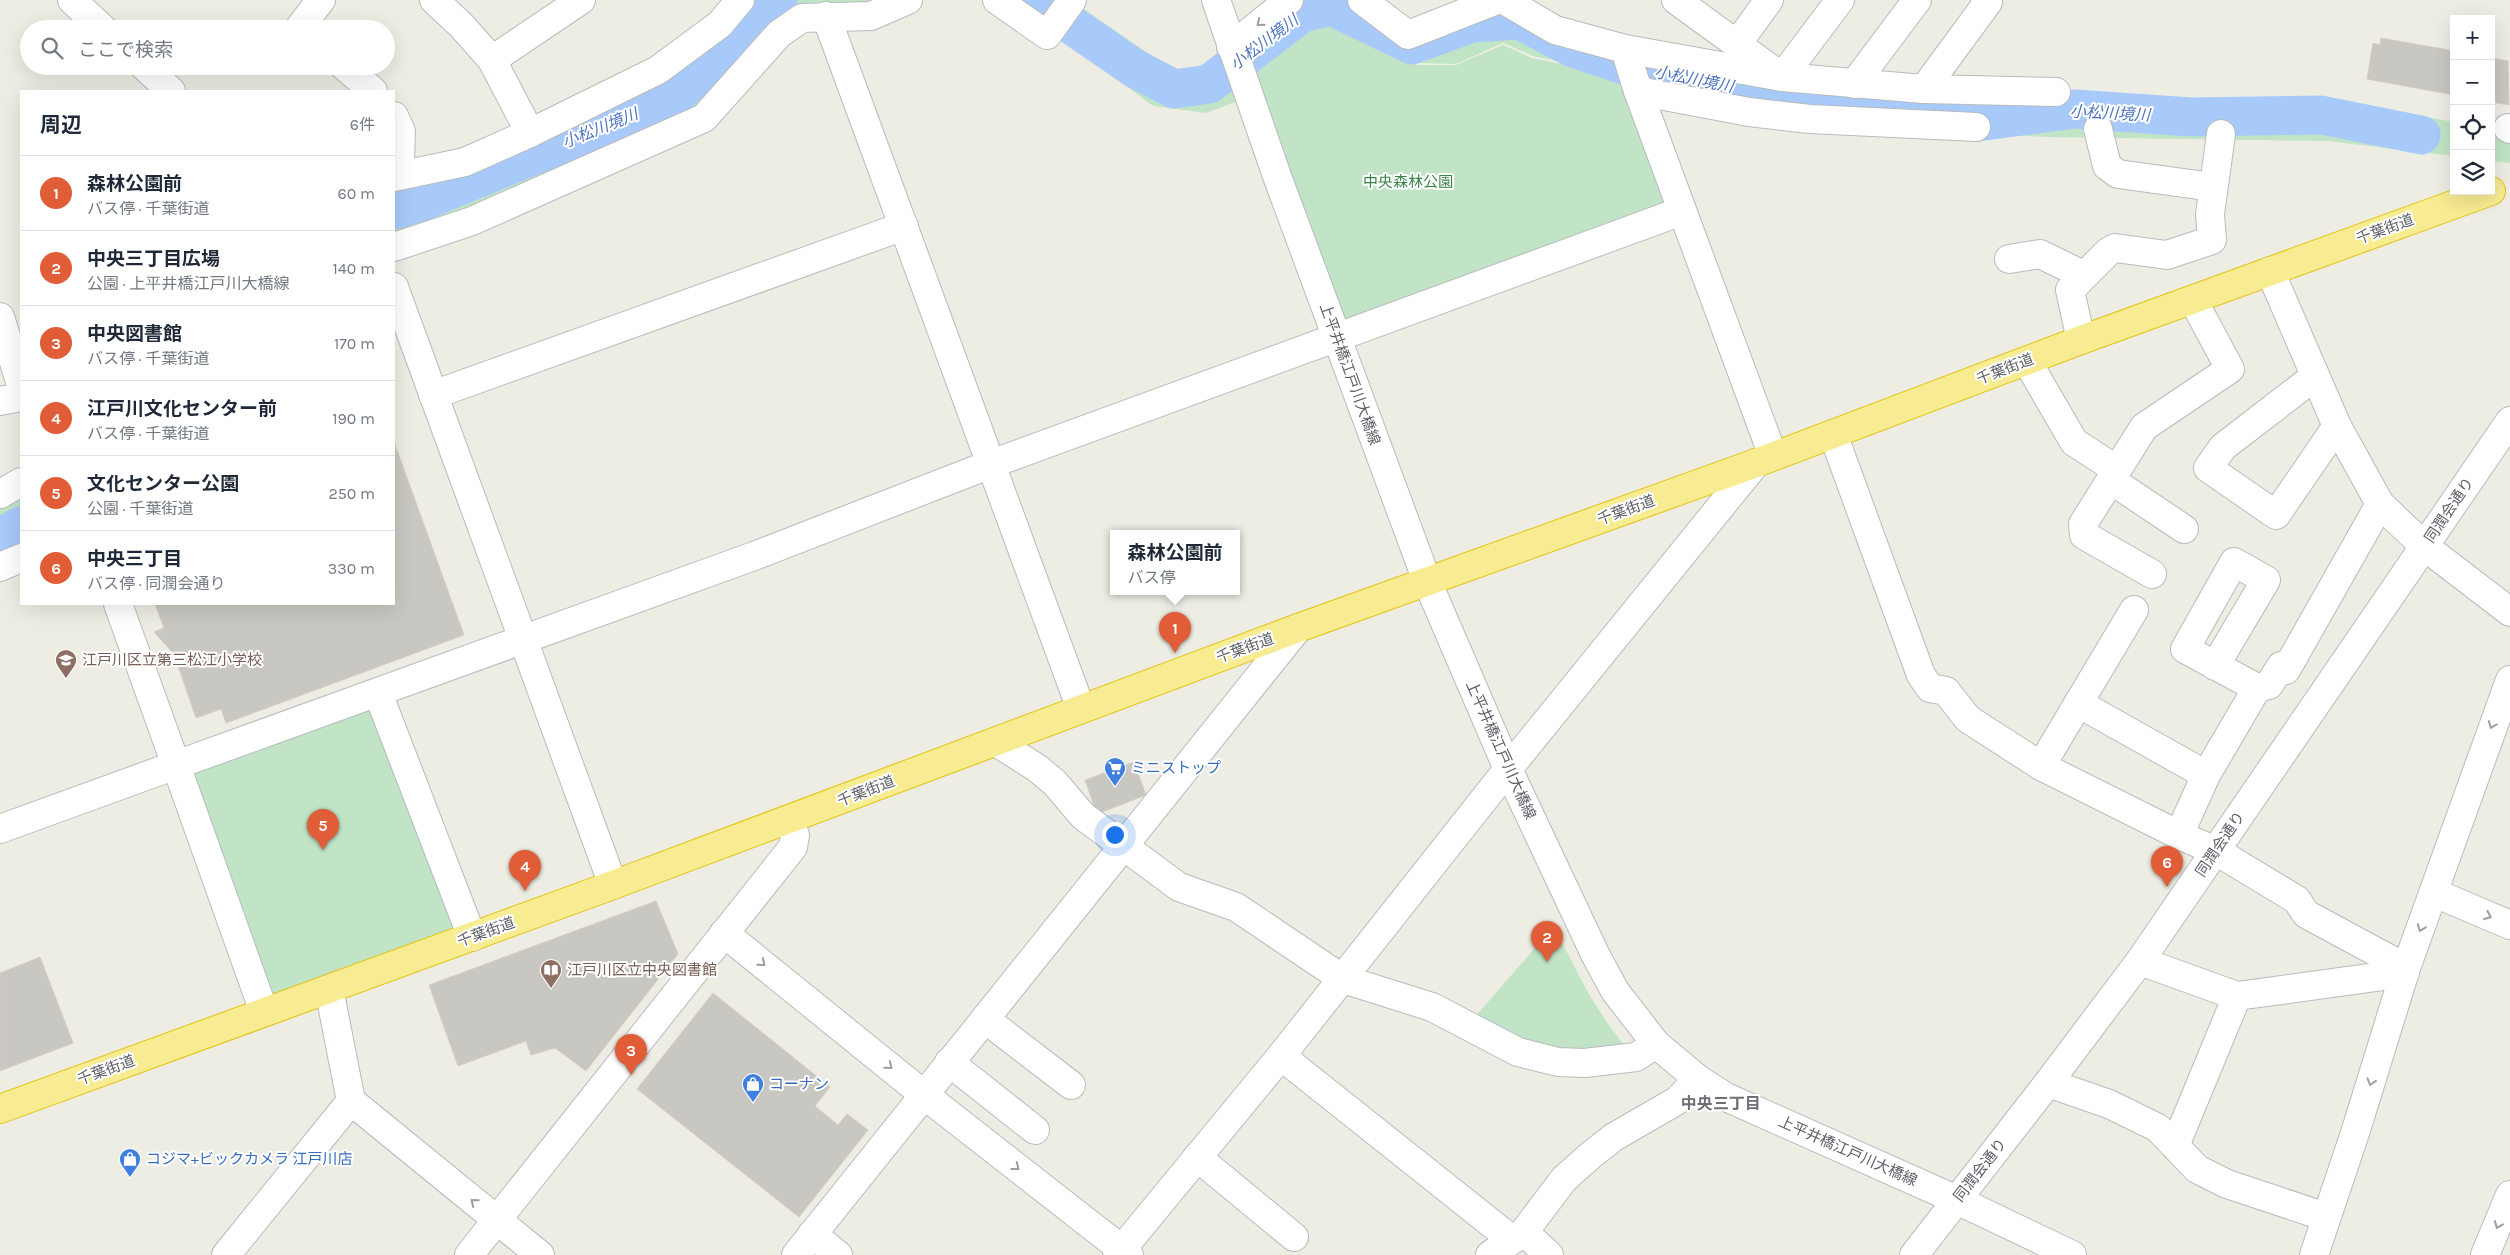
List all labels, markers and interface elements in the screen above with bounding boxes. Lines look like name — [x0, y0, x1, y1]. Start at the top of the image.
water label: 小松川境川 — [1226, 9, 1303, 74]
map controls — [2450, 15, 2495, 195]
button: + — [2450, 15, 2495, 60]
one-way arrow — [1257, 18, 1266, 26]
search box — [20, 20, 395, 75]
icon: search — [38, 34, 66, 62]
text: ここで検索 — [78, 39, 173, 61]
button: − — [2450, 60, 2495, 105]
water label: 小松川境川 — [1653, 62, 1737, 96]
water label: 小松川境川 — [2070, 101, 2152, 125]
water label: 小松川境川 — [559, 103, 642, 152]
button: locate — [2450, 105, 2495, 150]
text: 周辺 — [40, 113, 82, 137]
text: 6件 — [350, 115, 375, 134]
button: layers — [2450, 150, 2495, 195]
text: 森林公園前 — [87, 173, 182, 195]
park label: 中央森林公園 — [1363, 173, 1453, 191]
text: 1 — [53, 184, 59, 203]
text: 60 m — [338, 184, 375, 203]
text: バス停 · 千葉街道 — [87, 199, 209, 218]
street label: 千葉街道 — [2354, 210, 2416, 248]
text: 中央三丁目広場 — [87, 248, 220, 270]
text: 2 — [51, 259, 61, 278]
text: 140 m — [333, 259, 375, 278]
text: 公園 · 上平井橋江戸川大橋線 — [87, 274, 289, 293]
street label: 上平井橋江戸川大橋線 — [1316, 300, 1384, 448]
text: 中央図書館 — [87, 323, 182, 345]
text: 3 — [51, 334, 61, 353]
text: 170 m — [334, 334, 375, 353]
text: バス停 · 千葉街道 — [87, 349, 209, 368]
street label: 千葉街道 — [1974, 350, 2036, 388]
text: 江戸川文化センター前 — [87, 398, 277, 420]
text: 4 — [51, 409, 61, 428]
text: 190 m — [332, 409, 375, 428]
text: バス停 · 千葉街道 — [87, 424, 209, 443]
text: 文化センター公園 — [87, 473, 239, 495]
street label: 同潤会通り — [2421, 474, 2477, 546]
text: 5 — [51, 484, 61, 503]
text: 250 m — [328, 484, 375, 503]
street label: 千葉街道 — [1595, 491, 1657, 529]
text: 公園 · 千葉街道 — [87, 499, 193, 518]
popup — [1110, 530, 1240, 595]
text: 森林公園前 — [1127, 542, 1223, 564]
text: 中央三丁目 — [87, 548, 182, 570]
text: 6 — [51, 559, 61, 578]
text: 330 m — [328, 559, 375, 578]
text: バス停 — [1127, 568, 1176, 587]
text: バス停 · 同潤会通り — [87, 574, 225, 593]
pin: 1 — [1159, 612, 1191, 653]
street label: 千葉街道 — [1214, 629, 1276, 667]
school or university icon: 江戸川区立第三松江小学校 — [54, 648, 78, 679]
place label: 江戸川区立第三松江小学校 — [82, 651, 262, 669]
street label: 上平井橋江戸川大橋線 — [1462, 678, 1540, 822]
one-way arrow — [2488, 720, 2499, 729]
supermarket icon: ミニストップ — [1103, 756, 1127, 787]
place label: ミニストップ — [1131, 759, 1221, 777]
street label: 千葉街道 — [835, 772, 897, 810]
street label: 同潤会通り — [2192, 808, 2248, 880]
pin: 5 — [307, 809, 339, 850]
your location — [1102, 822, 1128, 848]
pin: 6 — [2151, 846, 2183, 887]
pin: 4 — [509, 850, 541, 891]
one-way arrow — [2483, 909, 2492, 920]
street label: 千葉街道 — [455, 913, 517, 951]
pin: 2 — [1531, 921, 1563, 962]
one-way arrow — [2417, 923, 2427, 932]
library icon: 江戸川区立中央図書館 — [539, 958, 563, 989]
one-way arrow — [757, 958, 766, 967]
place label: 江戸川区立中央図書館 — [567, 961, 717, 979]
pin: 3 — [615, 1034, 647, 1075]
street label: 千葉街道 — [75, 1051, 137, 1089]
one-way arrow — [883, 1060, 892, 1069]
shop icon: コーナン — [741, 1072, 765, 1103]
place label: コーナン — [769, 1075, 829, 1093]
one-way arrow — [2366, 1078, 2376, 1086]
district label: 中央三丁目 — [1681, 1094, 1761, 1113]
street label: 上平井橋江戸川大橋線 — [1776, 1112, 1920, 1190]
street label: 同潤会通り — [1950, 1135, 2010, 1205]
shop icon: コジマ+ビックカメラ 江戸川店 — [118, 1147, 142, 1178]
place label: コジマ+ビックカメラ 江戸川店 — [146, 1150, 352, 1168]
one-way arrow — [1010, 1161, 1019, 1169]
one-way arrow — [471, 1199, 480, 1208]
one-way arrow — [2493, 1220, 2504, 1229]

